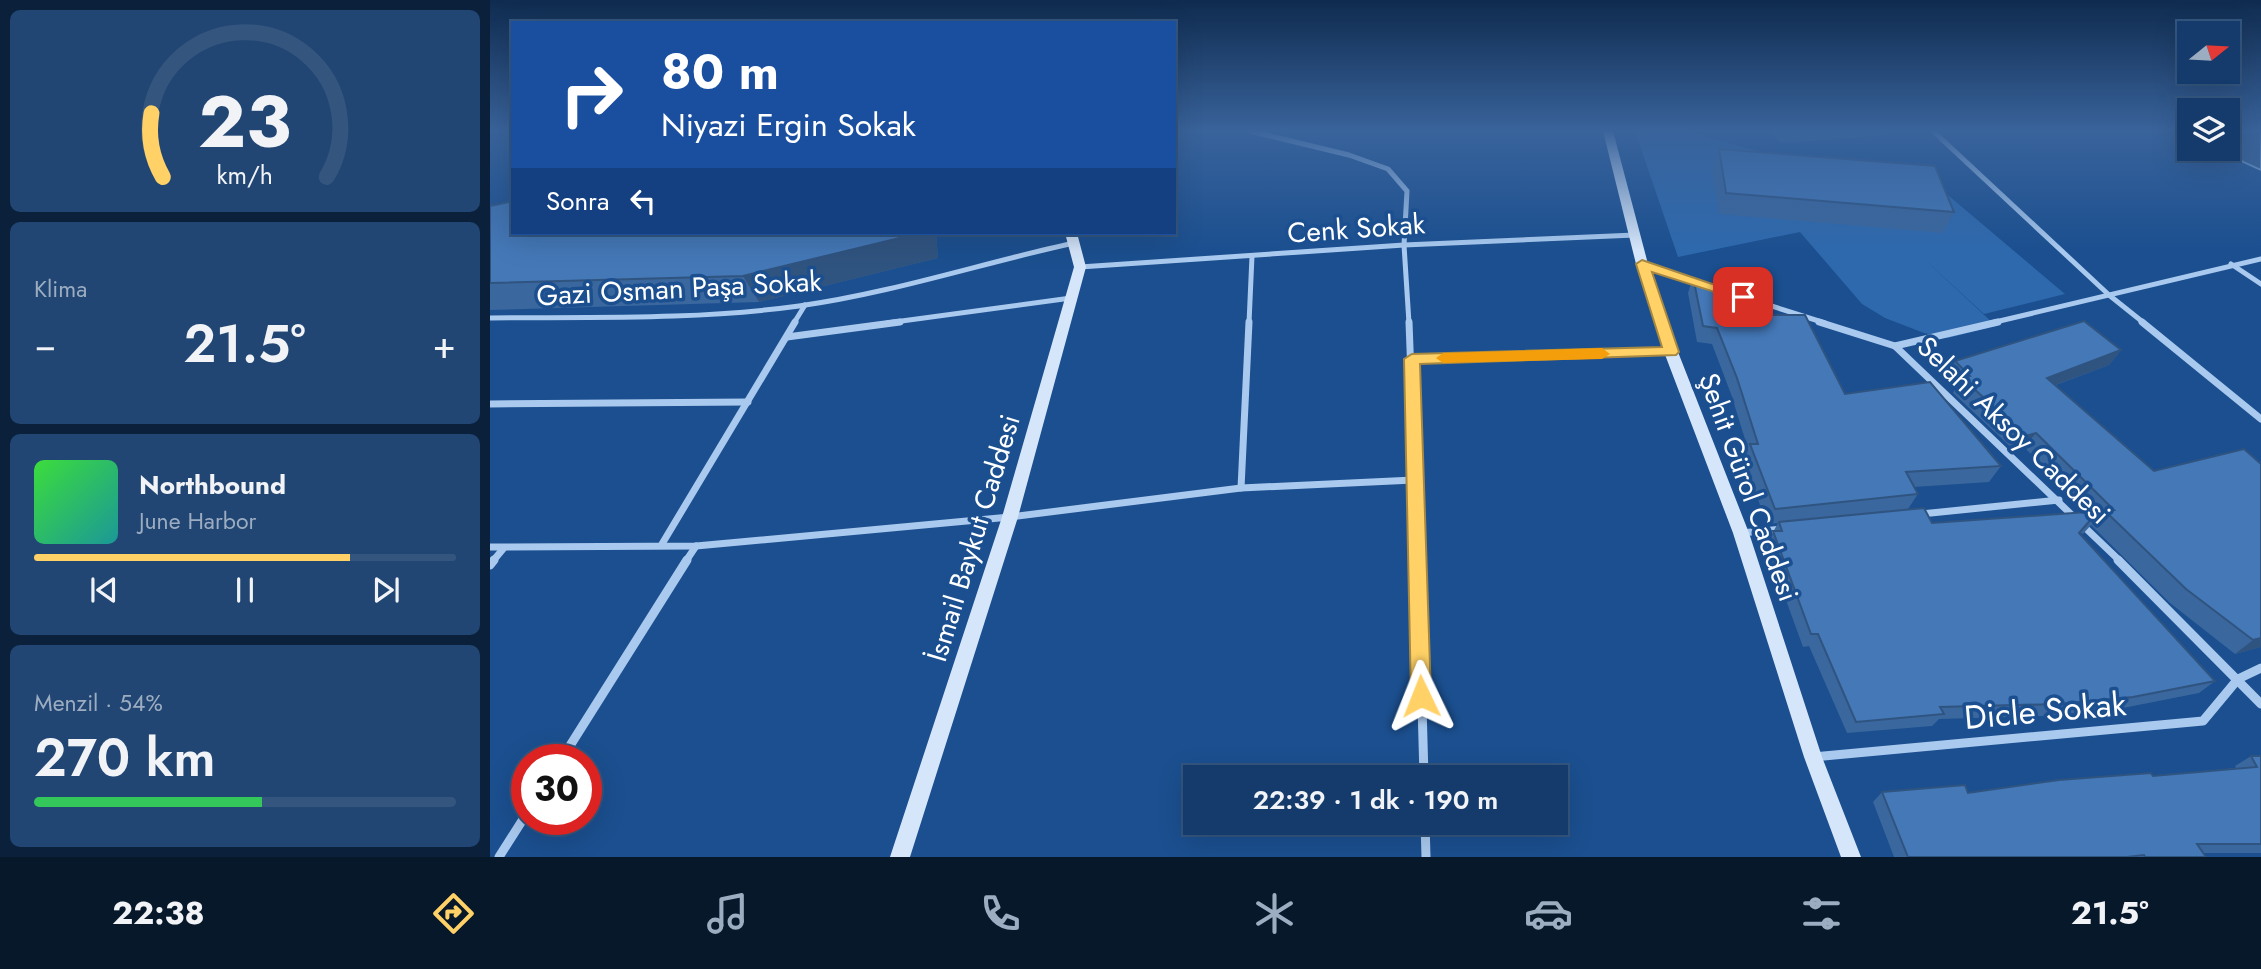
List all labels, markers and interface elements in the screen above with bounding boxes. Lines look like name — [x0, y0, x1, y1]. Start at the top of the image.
north arrow — [2177, 21, 2240, 84]
map controls — [2177, 21, 2240, 161]
text: 80 m — [661, 37, 779, 107]
icon: right — [546, 49, 637, 140]
text: 23 — [199, 69, 291, 174]
button: layers — [2177, 98, 2240, 161]
text: Niyazi Ergin Sokak — [661, 102, 916, 148]
text: km/h — [217, 157, 273, 193]
text: Sonra — [546, 182, 610, 220]
icon: left — [624, 182, 662, 220]
street label: Cenk Sokak — [1286, 203, 1427, 254]
street label: Gazi Osman Paşa Sokak — [535, 261, 823, 316]
pin — [1713, 267, 1773, 327]
text: Klima — [34, 272, 87, 306]
icon: arrive — [1724, 278, 1762, 316]
text: 21.5° — [184, 306, 306, 382]
text: − — [34, 317, 56, 372]
text: + — [433, 317, 456, 372]
street label: Selahi Aksoy Caddesi — [1908, 327, 2120, 534]
street label: Şehit Gürol Caddesi — [1688, 367, 1809, 607]
street label: İsmail Baykut Caddesi — [916, 410, 1031, 667]
text: Northbound — [139, 466, 286, 504]
text: June Harbor — [139, 504, 256, 538]
icon: previous — [85, 571, 123, 609]
icon: pause — [226, 571, 264, 609]
icon: next — [367, 571, 405, 609]
position arrow — [1384, 659, 1458, 733]
street label: Dicle Sokak — [1962, 680, 2128, 741]
text: Menzil · 54% — [34, 686, 163, 720]
text: 270 km — [34, 720, 216, 796]
speed limit sign: 30 — [511, 744, 602, 835]
text: 22:39 · 1 dk · 190 m — [1253, 781, 1498, 819]
icon: directions — [429, 889, 478, 938]
icon: music — [703, 889, 752, 938]
icon: phone — [976, 889, 1025, 938]
icon: climate — [1250, 889, 1299, 938]
icon: car — [1524, 889, 1573, 938]
icon: filters — [1797, 889, 1846, 938]
text: 22:38 — [112, 890, 205, 936]
text: 21.5° — [2071, 890, 2149, 936]

